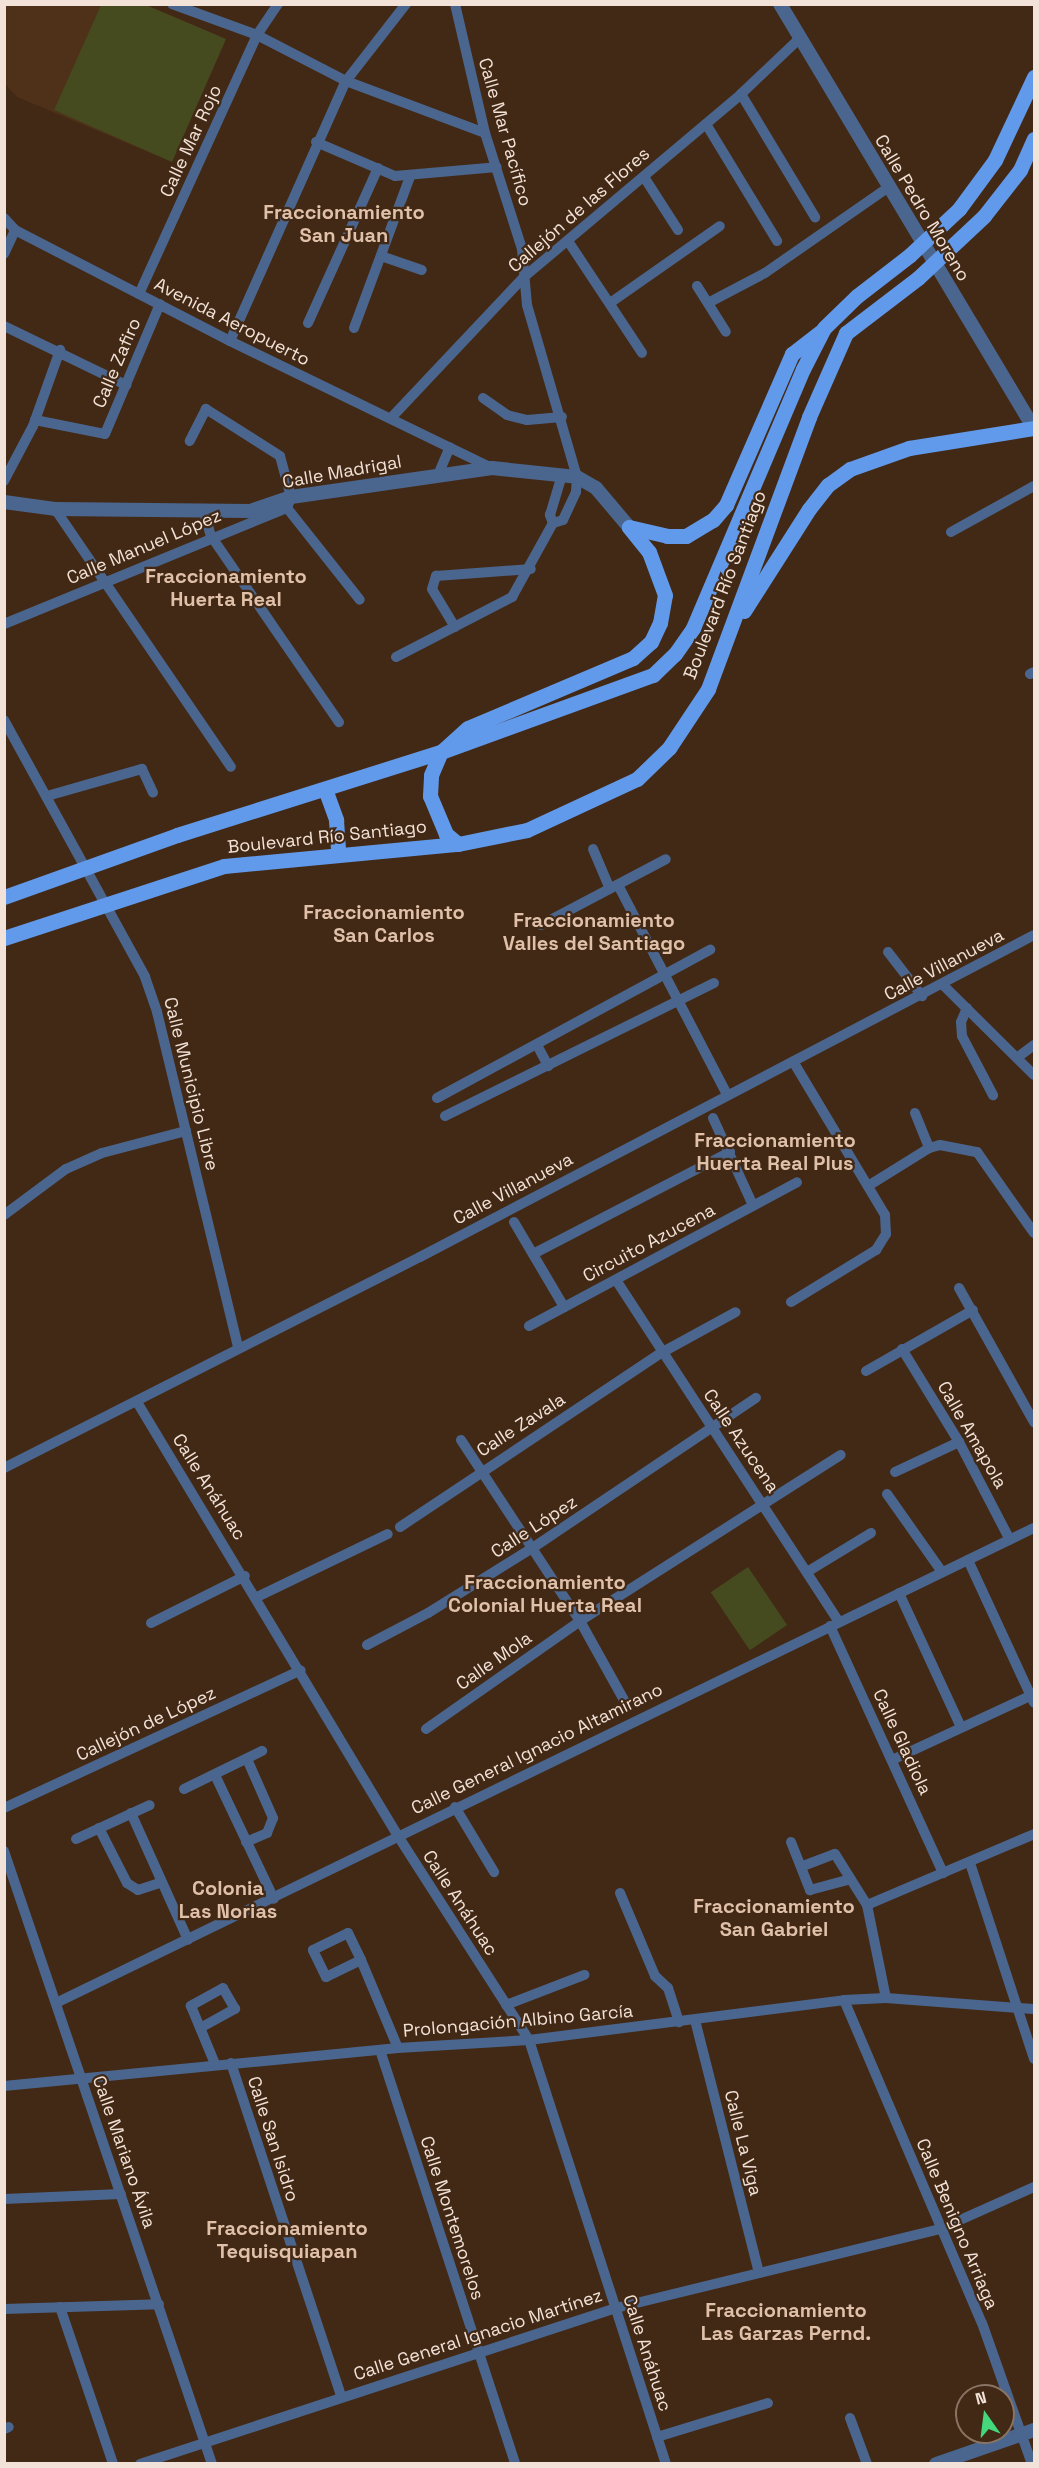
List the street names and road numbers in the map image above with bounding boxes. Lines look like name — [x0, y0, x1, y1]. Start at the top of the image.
street label: Calle Mar Pacífico — [474, 55, 536, 209]
street label: Calle Mar Rojo — [156, 81, 226, 201]
street label: Calle Pedro Moreno — [870, 131, 974, 285]
street label: Callejón de las Flores — [504, 143, 654, 277]
street label: Avenida Aeropuerto — [151, 273, 313, 371]
street label: Calle Zafiro — [88, 315, 146, 411]
street label: Calle Madrigal — [281, 451, 403, 493]
street label: Boulevard Río Santiago — [679, 488, 771, 682]
street label: Calle Manuel López — [64, 505, 224, 589]
street label: Boulevard Río Santiago — [226, 816, 428, 858]
street label: Calle Villanueva — [880, 924, 1008, 1006]
street label: Calle Municipio Libre — [159, 995, 223, 1173]
street label: Calle Villanueva — [449, 1148, 577, 1230]
street label: Circuito Azucena — [579, 1199, 719, 1287]
street label: Calle Amapola — [932, 1377, 1012, 1493]
street label: Calle Azucena — [698, 1385, 784, 1497]
street label: Calle Zavala — [473, 1388, 569, 1462]
street label: Calle Anáhuac — [168, 1430, 250, 1544]
street label: Calle López — [487, 1491, 581, 1563]
street label: Calle Mola — [452, 1627, 536, 1695]
street label: Calle General Ignacio Altamirano — [408, 1679, 666, 1819]
street label: Callejón de López — [73, 1682, 219, 1766]
street label: Calle Gladiola — [868, 1686, 936, 1798]
street label: Calle Anáhuac — [418, 1846, 502, 1960]
street label: Prolongación Albino García — [402, 2000, 634, 2042]
street label: Calle Mariano Ávila — [88, 2073, 160, 2231]
street label: Calle San Isidro — [243, 2074, 303, 2204]
street label: Calle La Viga — [719, 2088, 767, 2198]
street label: Calle Montemorelos — [415, 2133, 489, 2303]
street label: Calle Benigno Arriaga — [911, 2135, 1003, 2313]
street label: Calle General Ignacio Martínez — [351, 2285, 605, 2385]
street label: Calle Anáhuac — [618, 2292, 676, 2414]

